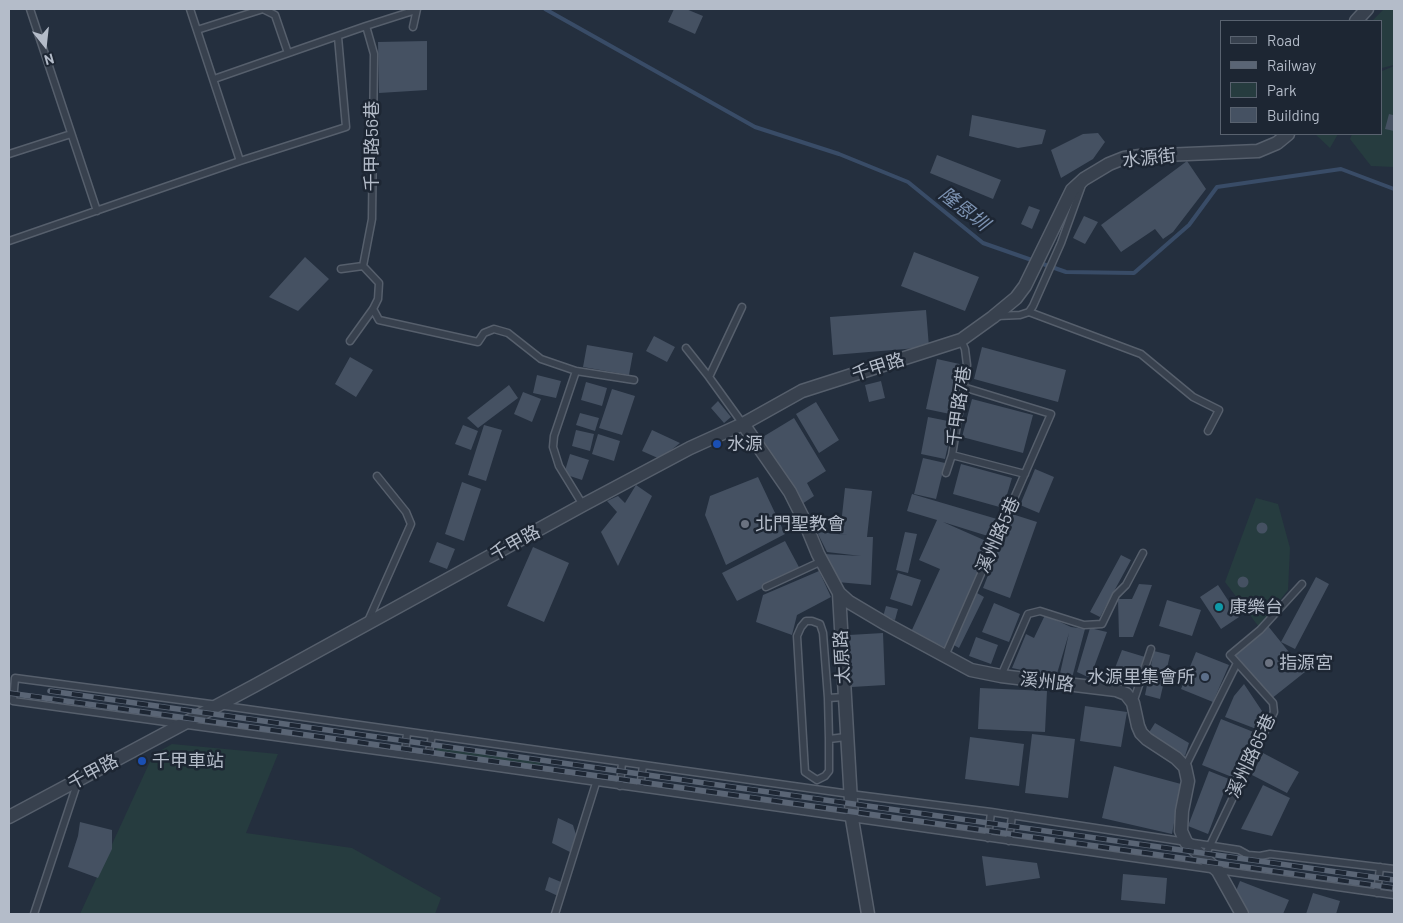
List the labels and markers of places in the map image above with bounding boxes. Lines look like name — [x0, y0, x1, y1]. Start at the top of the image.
place label: 水源 — [727, 433, 763, 455]
marker: 水源 — [711, 438, 723, 450]
place label: 北門聖教會 — [755, 513, 845, 535]
marker: 北門聖教會 — [739, 518, 751, 530]
place label: 康樂台 — [1229, 596, 1283, 618]
marker: 康樂台 — [1213, 601, 1225, 613]
place label: 指源宮 — [1279, 652, 1333, 674]
marker: 指源宮 — [1263, 657, 1275, 669]
place label: 水源里集會所 — [1087, 666, 1195, 688]
marker: 水源里集會所 — [1199, 671, 1211, 683]
place label: 千甲車站 — [152, 750, 224, 772]
marker: 千甲車站 — [136, 755, 148, 767]

